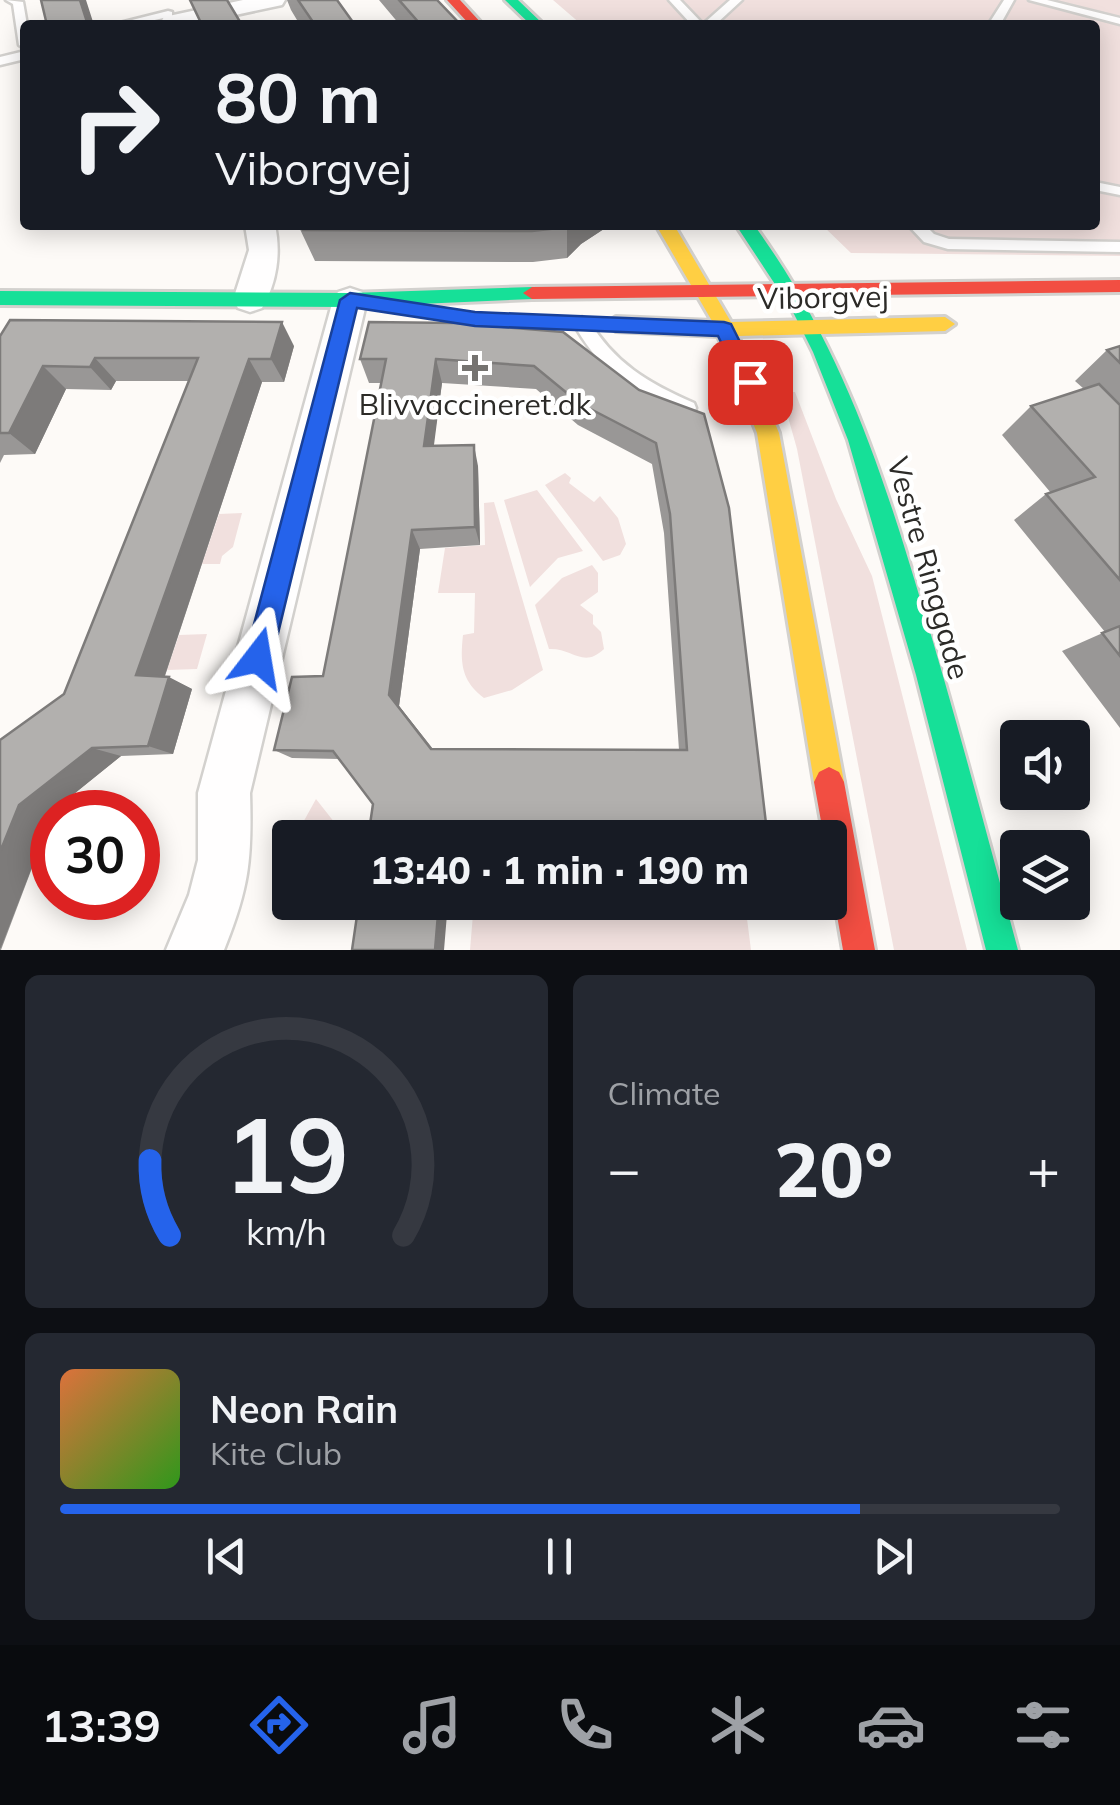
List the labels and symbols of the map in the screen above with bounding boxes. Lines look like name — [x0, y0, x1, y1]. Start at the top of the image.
street label: Viborgvej — [757, 277, 889, 317]
pin — [708, 340, 793, 425]
marker: Blivvaccineret.dk — [462, 355, 488, 381]
place label: Blivvaccineret.dk — [359, 385, 592, 423]
street label: Vestre Ringgade — [879, 452, 979, 684]
position arrow — [206, 606, 310, 710]
speed limit sign: 30 — [30, 790, 160, 920]

